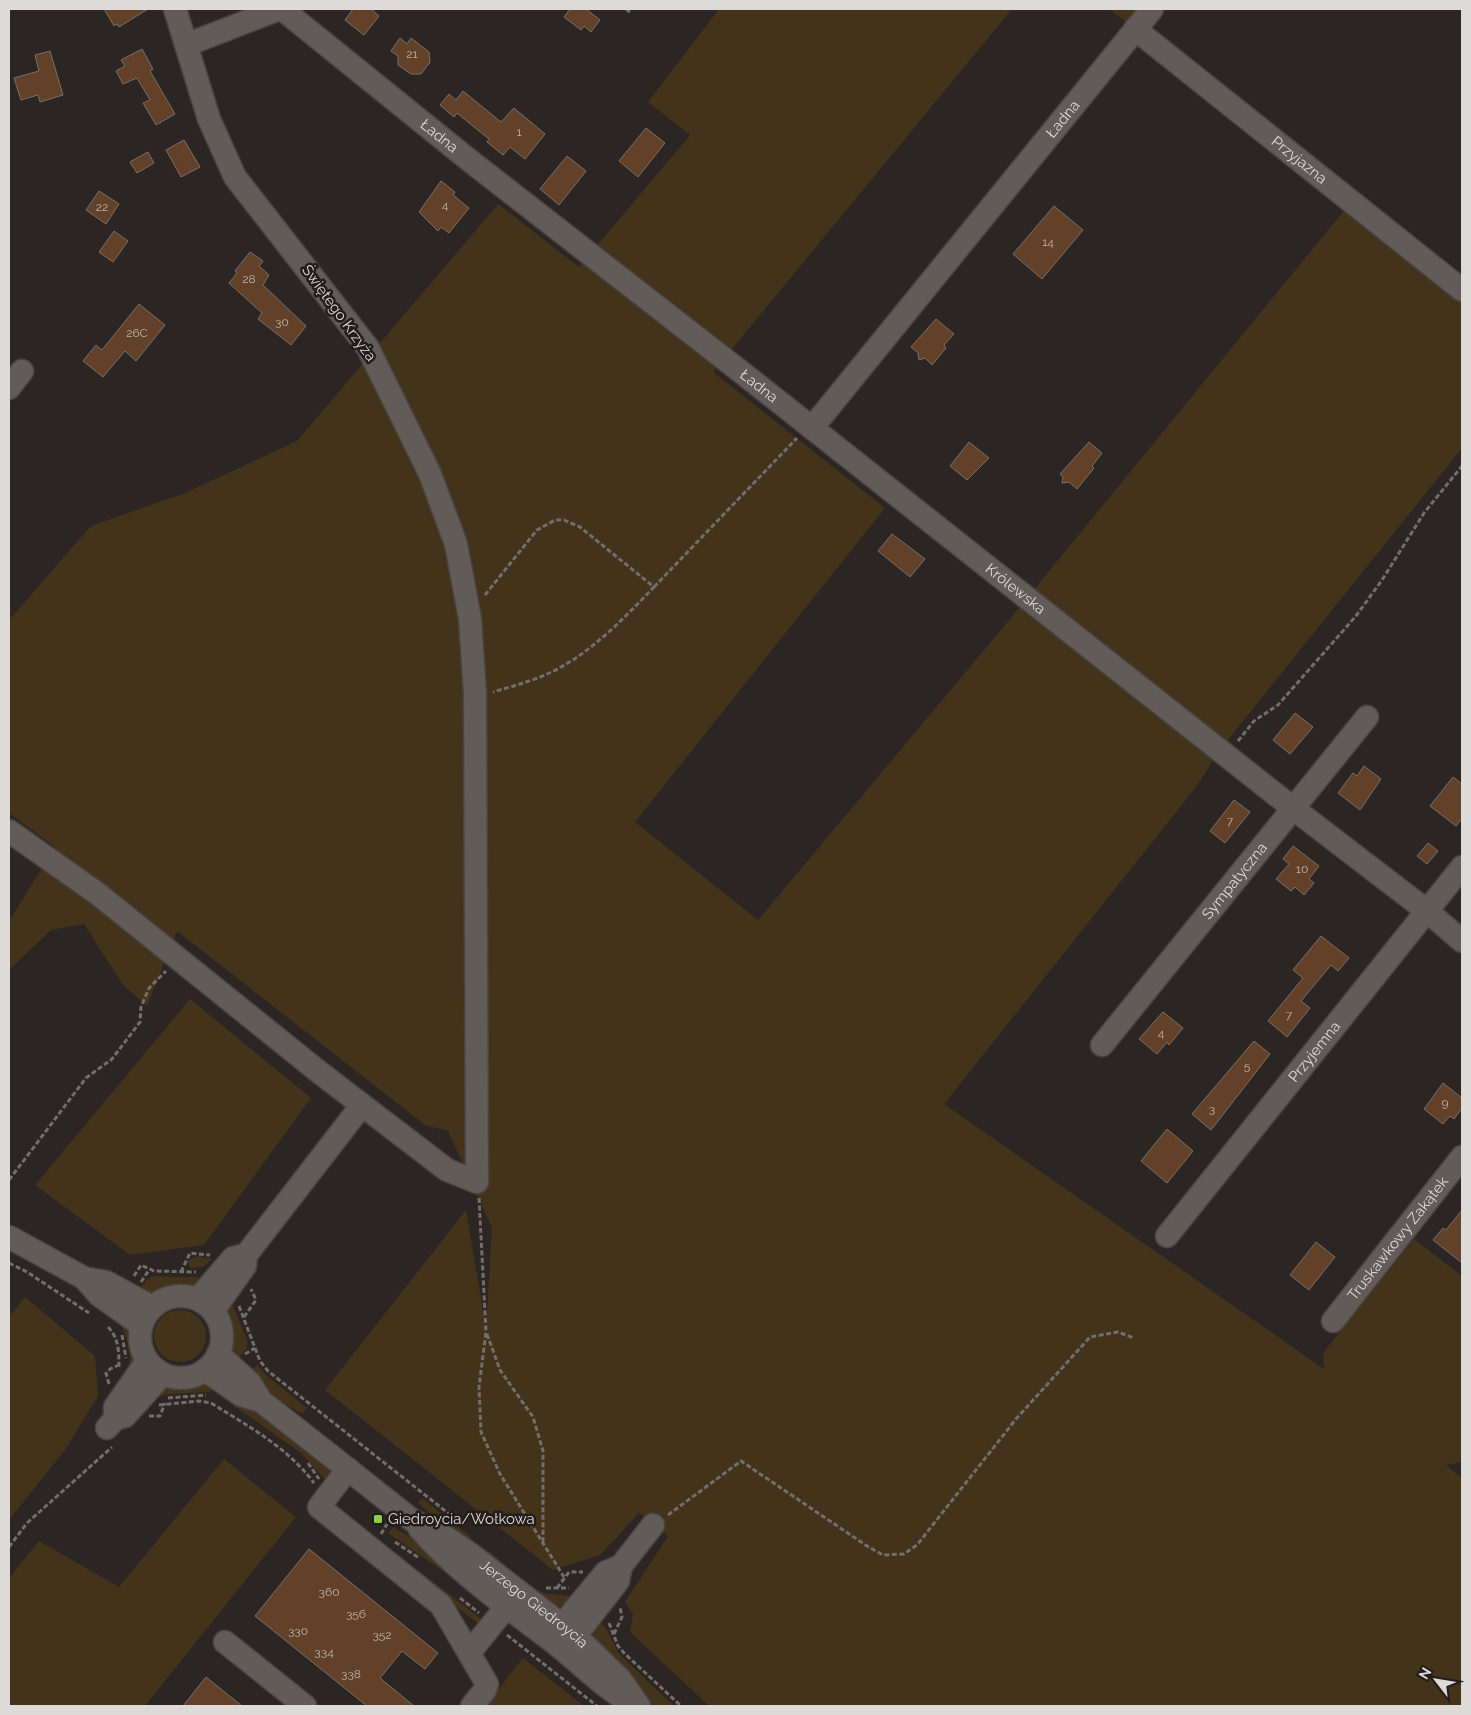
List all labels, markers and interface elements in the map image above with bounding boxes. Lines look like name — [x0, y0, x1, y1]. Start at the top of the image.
house number: 21 — [406, 47, 418, 61]
street label: Ładna — [1042, 96, 1083, 141]
street label: Ładna — [417, 115, 462, 157]
house number: 1 — [516, 125, 522, 139]
street label: Przyjazna — [1268, 132, 1331, 188]
house number: 4 — [442, 198, 449, 212]
house number: 22 — [96, 200, 108, 214]
house number: 14 — [1042, 235, 1054, 249]
street label: Świętego Krzyża — [298, 261, 380, 365]
house number: 28 — [242, 272, 256, 286]
house number: 30 — [275, 315, 289, 329]
house number: 26C — [126, 326, 148, 340]
street label: Ładna — [736, 366, 782, 407]
street label: Królewska — [982, 560, 1049, 618]
house number: 7 — [1227, 814, 1234, 828]
street label: Sympatyczna — [1198, 839, 1271, 923]
house number: 10 — [1296, 862, 1308, 876]
house number: 7 — [1286, 1008, 1293, 1022]
street label: Przyjemna — [1285, 1018, 1344, 1086]
house number: 4 — [1158, 1026, 1165, 1040]
house number: 5 — [1244, 1059, 1251, 1073]
house number: 9 — [1441, 1096, 1449, 1110]
house number: 3 — [1209, 1102, 1215, 1116]
street label: Truskawkowy Zakątek — [1344, 1173, 1452, 1304]
place label: Giedroycia/Wołkowa — [388, 1510, 535, 1528]
marker: Giedroycia/Wołkowa — [372, 1513, 384, 1525]
street label: Jerzego Giedroycia — [476, 1556, 592, 1652]
house number: 360 — [319, 1585, 340, 1599]
house number: 356 — [346, 1607, 366, 1621]
house number: 330 — [288, 1624, 308, 1638]
house number: 352 — [372, 1628, 392, 1642]
house number: 334 — [314, 1645, 334, 1659]
north arrow — [1411, 1655, 1461, 1705]
text: N — [1415, 1665, 1434, 1682]
house number: 338 — [341, 1667, 361, 1681]

